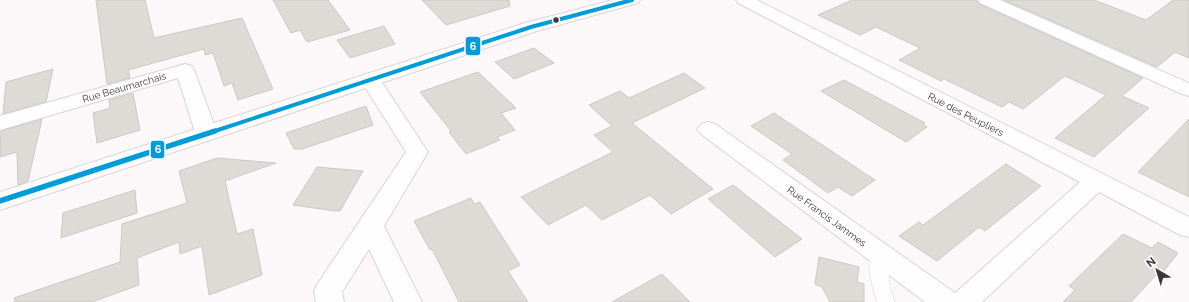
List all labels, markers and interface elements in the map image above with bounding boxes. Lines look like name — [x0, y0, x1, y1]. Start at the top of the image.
unlabelled marker — [551, 15, 561, 25]
line badge: 6 — [465, 36, 481, 56]
text: 6 — [470, 40, 477, 53]
street label: Rue Beaumarchais — [81, 70, 167, 105]
street label: Rue des Peupliers — [926, 91, 1006, 138]
line badge: 6 — [150, 140, 165, 159]
text: 6 — [155, 143, 162, 156]
street label: Rue Francis Jammes — [785, 184, 869, 249]
north arrow — [1137, 250, 1177, 290]
text: N — [1144, 255, 1158, 270]

